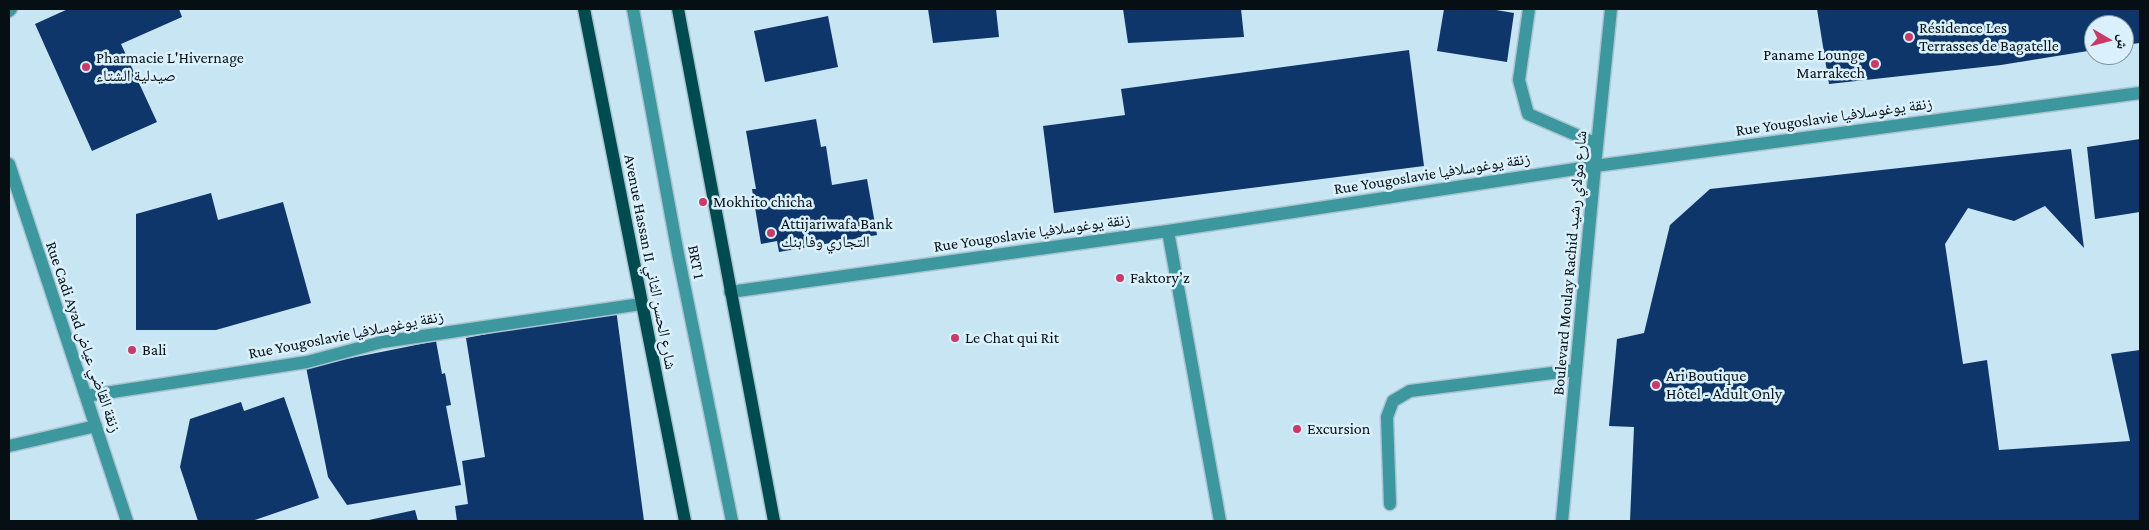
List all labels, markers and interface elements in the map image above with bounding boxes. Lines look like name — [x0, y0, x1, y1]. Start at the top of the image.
north arrow — [2084, 15, 2134, 65]
place label: Résidence Les Terrasses de Bagatelle — [1919, 18, 2059, 56]
marker: Résidence Les Terrasses de Bagatelle — [1903, 31, 1915, 43]
text: ش — [2114, 33, 2132, 50]
place label: Paname Lounge Marrakech — [1763, 45, 1865, 83]
place label: Pharmacie L'Hivernage صيدلية الشتاء — [96, 48, 244, 86]
marker: Paname Lounge Marrakech — [1869, 58, 1881, 70]
marker: Pharmacie L'Hivernage صيدلية الشتاء — [80, 61, 92, 73]
street label: Rue Yougoslavie زنقة يوغوسلافيا — [1734, 94, 1934, 140]
street label: Boulevard Moulay Rachid شارع مولاي رشيد — [1549, 130, 1591, 396]
street label: Rue Yougoslavie زنقة يوغوسلافيا — [1333, 149, 1531, 199]
street label: Avenue Hassan II شارع الحسن الثاني — [620, 153, 680, 371]
place label: Mokhito chicha — [713, 192, 813, 212]
marker: Mokhito chicha — [697, 196, 709, 208]
street label: Rue Yougoslavie زنقة يوغوسلافيا — [932, 210, 1132, 256]
place label: Attijariwafa Bank التجاري وفا بنك — [781, 214, 893, 252]
marker: Attijariwafa Bank التجاري وفا بنك — [765, 227, 777, 239]
street label: Rue Cadi Ayad زنقة القاضي عياض — [41, 239, 125, 435]
street label: BRT 1 — [683, 243, 709, 281]
place label: Faktory’z — [1130, 268, 1190, 288]
marker: Faktory’z — [1114, 272, 1126, 284]
street label: Rue Yougoslavie زنقة يوغوسلافيا — [247, 307, 445, 363]
place label: Le Chat qui Rit — [965, 328, 1059, 348]
marker: Le Chat qui Rit — [949, 332, 961, 344]
place label: Bali — [142, 340, 167, 360]
marker: Bali — [126, 344, 138, 356]
place label: Ari Boutique Hôtel - Adult Only — [1666, 366, 1782, 404]
marker: Ari Boutique Hôtel - Adult Only — [1650, 379, 1662, 391]
place label: Excursion — [1307, 419, 1370, 439]
marker: Excursion — [1291, 423, 1303, 435]

